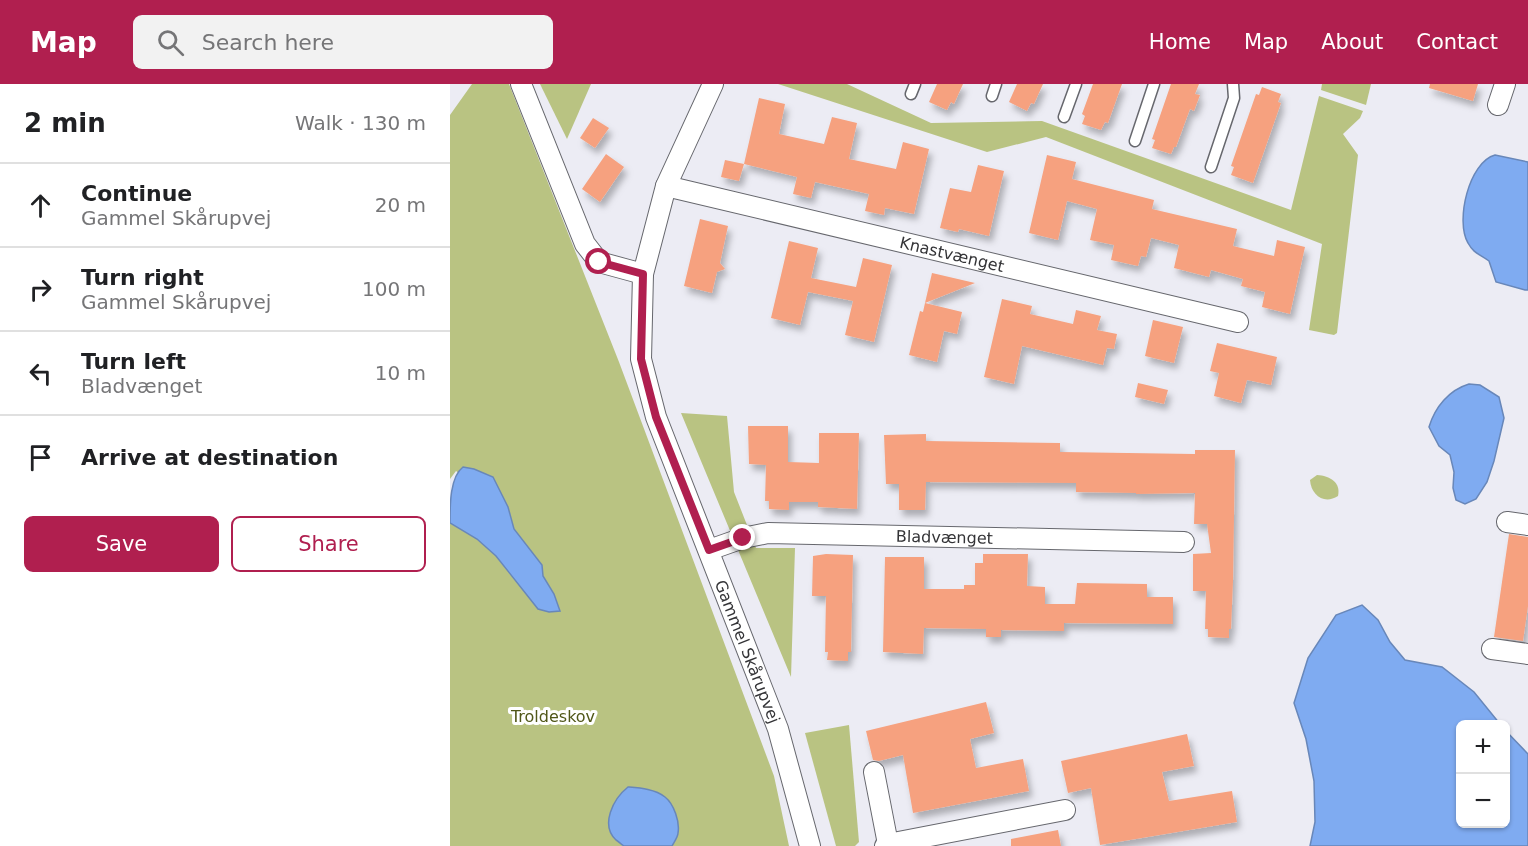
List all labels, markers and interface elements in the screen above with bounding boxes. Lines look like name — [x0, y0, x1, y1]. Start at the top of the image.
search box — [133, 15, 553, 69]
text: Map — [30, 26, 97, 59]
icon: search — [154, 26, 187, 59]
text: Search here — [202, 30, 334, 55]
text: Home — [1149, 30, 1211, 54]
text: Map — [1244, 30, 1288, 54]
text: About — [1321, 30, 1383, 54]
text: Contact — [1416, 30, 1498, 54]
text: 2 min — [24, 108, 106, 138]
text: Walk · 130 m — [295, 111, 426, 135]
text: Continue — [81, 181, 192, 206]
icon: ahead — [24, 189, 57, 222]
text: 20 m — [375, 193, 426, 217]
text: Gammel Skårupvej — [81, 206, 271, 230]
street label: Knastvænget — [898, 233, 1006, 276]
route start — [585, 248, 611, 274]
text: Turn right — [81, 265, 204, 290]
icon: right — [24, 273, 57, 306]
text: 100 m — [362, 277, 426, 301]
text: Gammel Skårupvej — [81, 290, 271, 314]
text: Turn left — [81, 349, 186, 374]
icon: left — [24, 357, 57, 390]
text: 10 m — [375, 361, 426, 385]
text: Bladvænget — [81, 374, 202, 398]
icon: arrive — [24, 441, 57, 474]
text: Arrive at destination — [81, 445, 338, 470]
button: Save — [24, 516, 219, 572]
button: Share — [231, 516, 426, 572]
route end — [729, 524, 755, 550]
street label: Bladvænget — [896, 527, 993, 548]
street label: Gammel Skårupvej — [711, 577, 784, 726]
park label: Troldeskov — [510, 707, 595, 726]
map controls — [1456, 720, 1510, 828]
button: + — [1456, 720, 1510, 774]
button: − — [1456, 774, 1510, 828]

